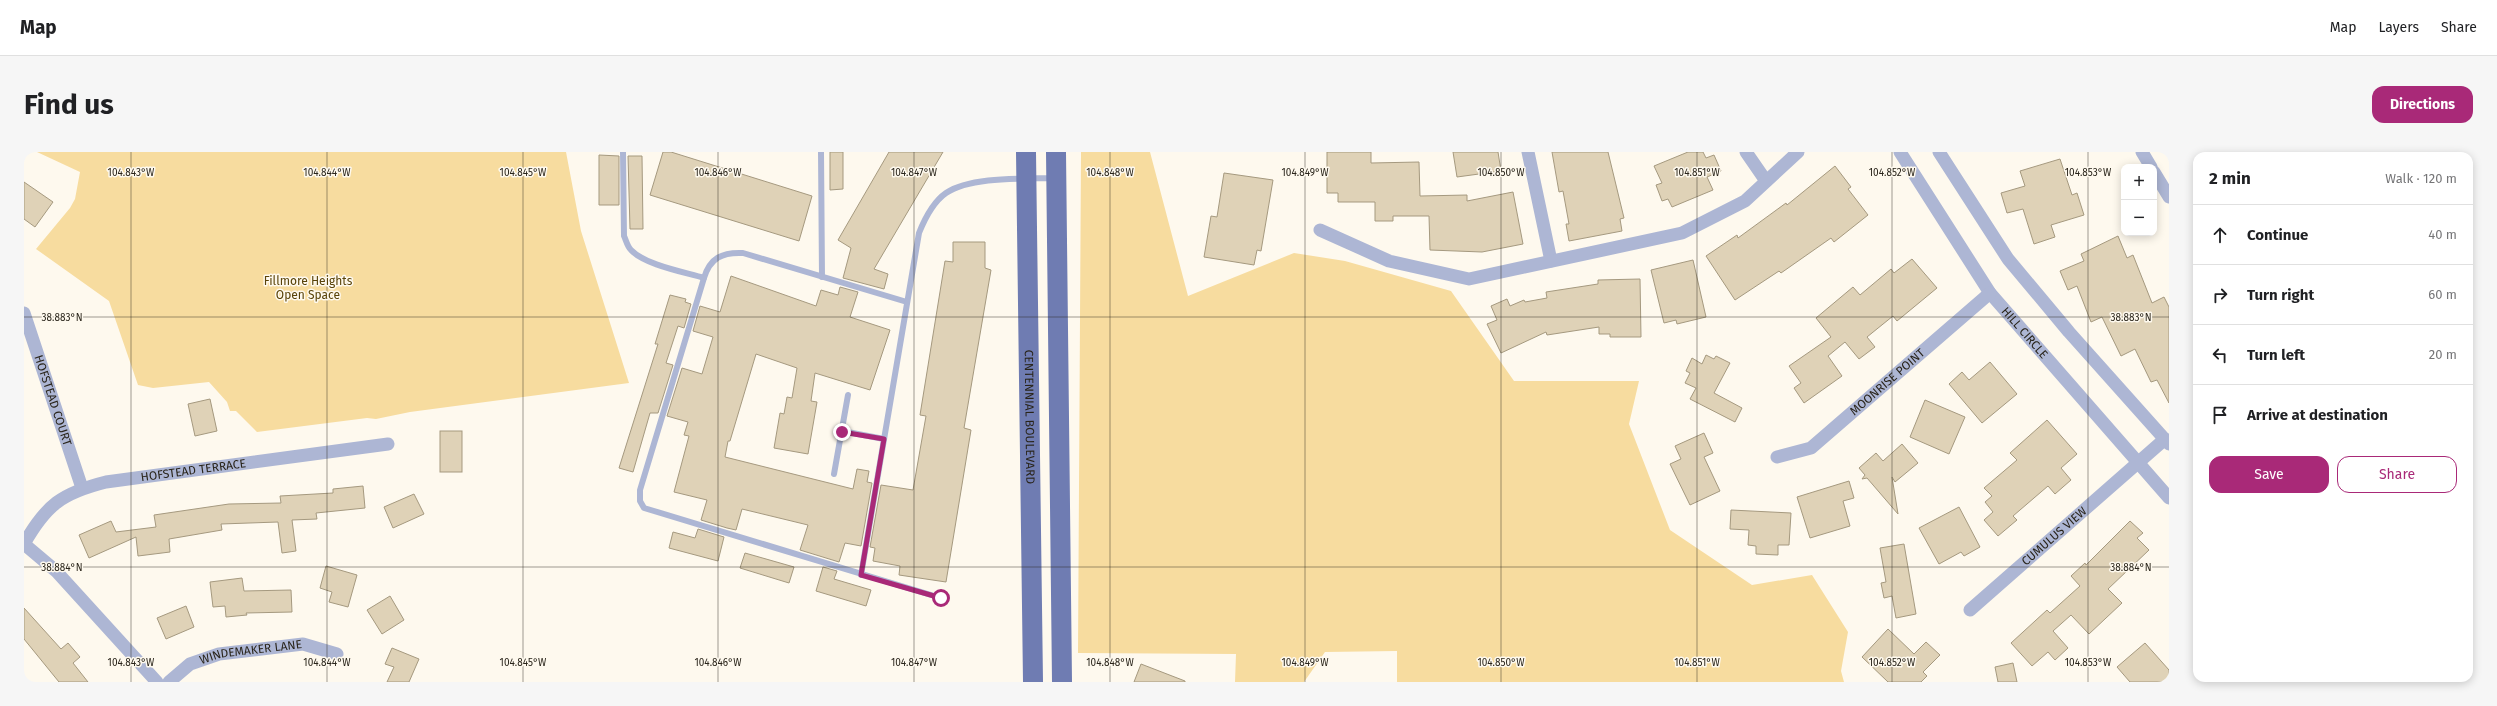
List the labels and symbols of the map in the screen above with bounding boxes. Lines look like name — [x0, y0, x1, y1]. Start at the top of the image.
text: 104.843°W — [108, 167, 155, 179]
text: 104.844°W — [303, 167, 351, 179]
text: 104.845°W — [500, 167, 547, 179]
text: 104.846°W — [694, 167, 742, 179]
text: 104.847°W — [891, 167, 938, 179]
text: 104.848°W — [1086, 167, 1134, 179]
text: 104.849°W — [1282, 167, 1329, 179]
text: 104.850°W — [1477, 167, 1525, 179]
text: 104.851°W — [1674, 167, 1720, 179]
text: 104.852°W — [1869, 167, 1916, 179]
text: 104.853°W — [2065, 167, 2112, 179]
park label: Fillmore Heights Open Space — [264, 274, 353, 302]
street label: HILL CIRCLE — [1999, 304, 2051, 361]
text: 38.883°N — [42, 312, 82, 324]
text: 38.883°N — [2111, 312, 2151, 324]
street label: MOONRISE POINT — [1847, 345, 1928, 418]
street label: CENTENNIAL BOULEVARD — [1022, 350, 1037, 485]
street label: HOFSTEAD COURT — [31, 353, 75, 448]
route end — [833, 423, 851, 441]
street label: HOFSTEAD TERRACE — [140, 456, 247, 484]
street label: CUMULUS VIEW — [2019, 504, 2090, 568]
text: 38.884°N — [41, 562, 83, 574]
text: 38.884°N — [2110, 562, 2152, 574]
route start — [932, 589, 950, 607]
street label: WINDEMAKER LANE — [198, 637, 303, 667]
text: 104.843°W — [108, 657, 155, 669]
text: 104.844°W — [303, 657, 351, 669]
text: 104.845°W — [500, 657, 547, 669]
text: 104.846°W — [694, 657, 742, 669]
text: 104.847°W — [891, 657, 938, 669]
text: 104.848°W — [1086, 657, 1134, 669]
text: 104.849°W — [1282, 657, 1329, 669]
text: 104.850°W — [1477, 657, 1525, 669]
text: 104.851°W — [1674, 657, 1720, 669]
text: 104.852°W — [1869, 657, 1916, 669]
text: 104.853°W — [2065, 657, 2112, 669]

